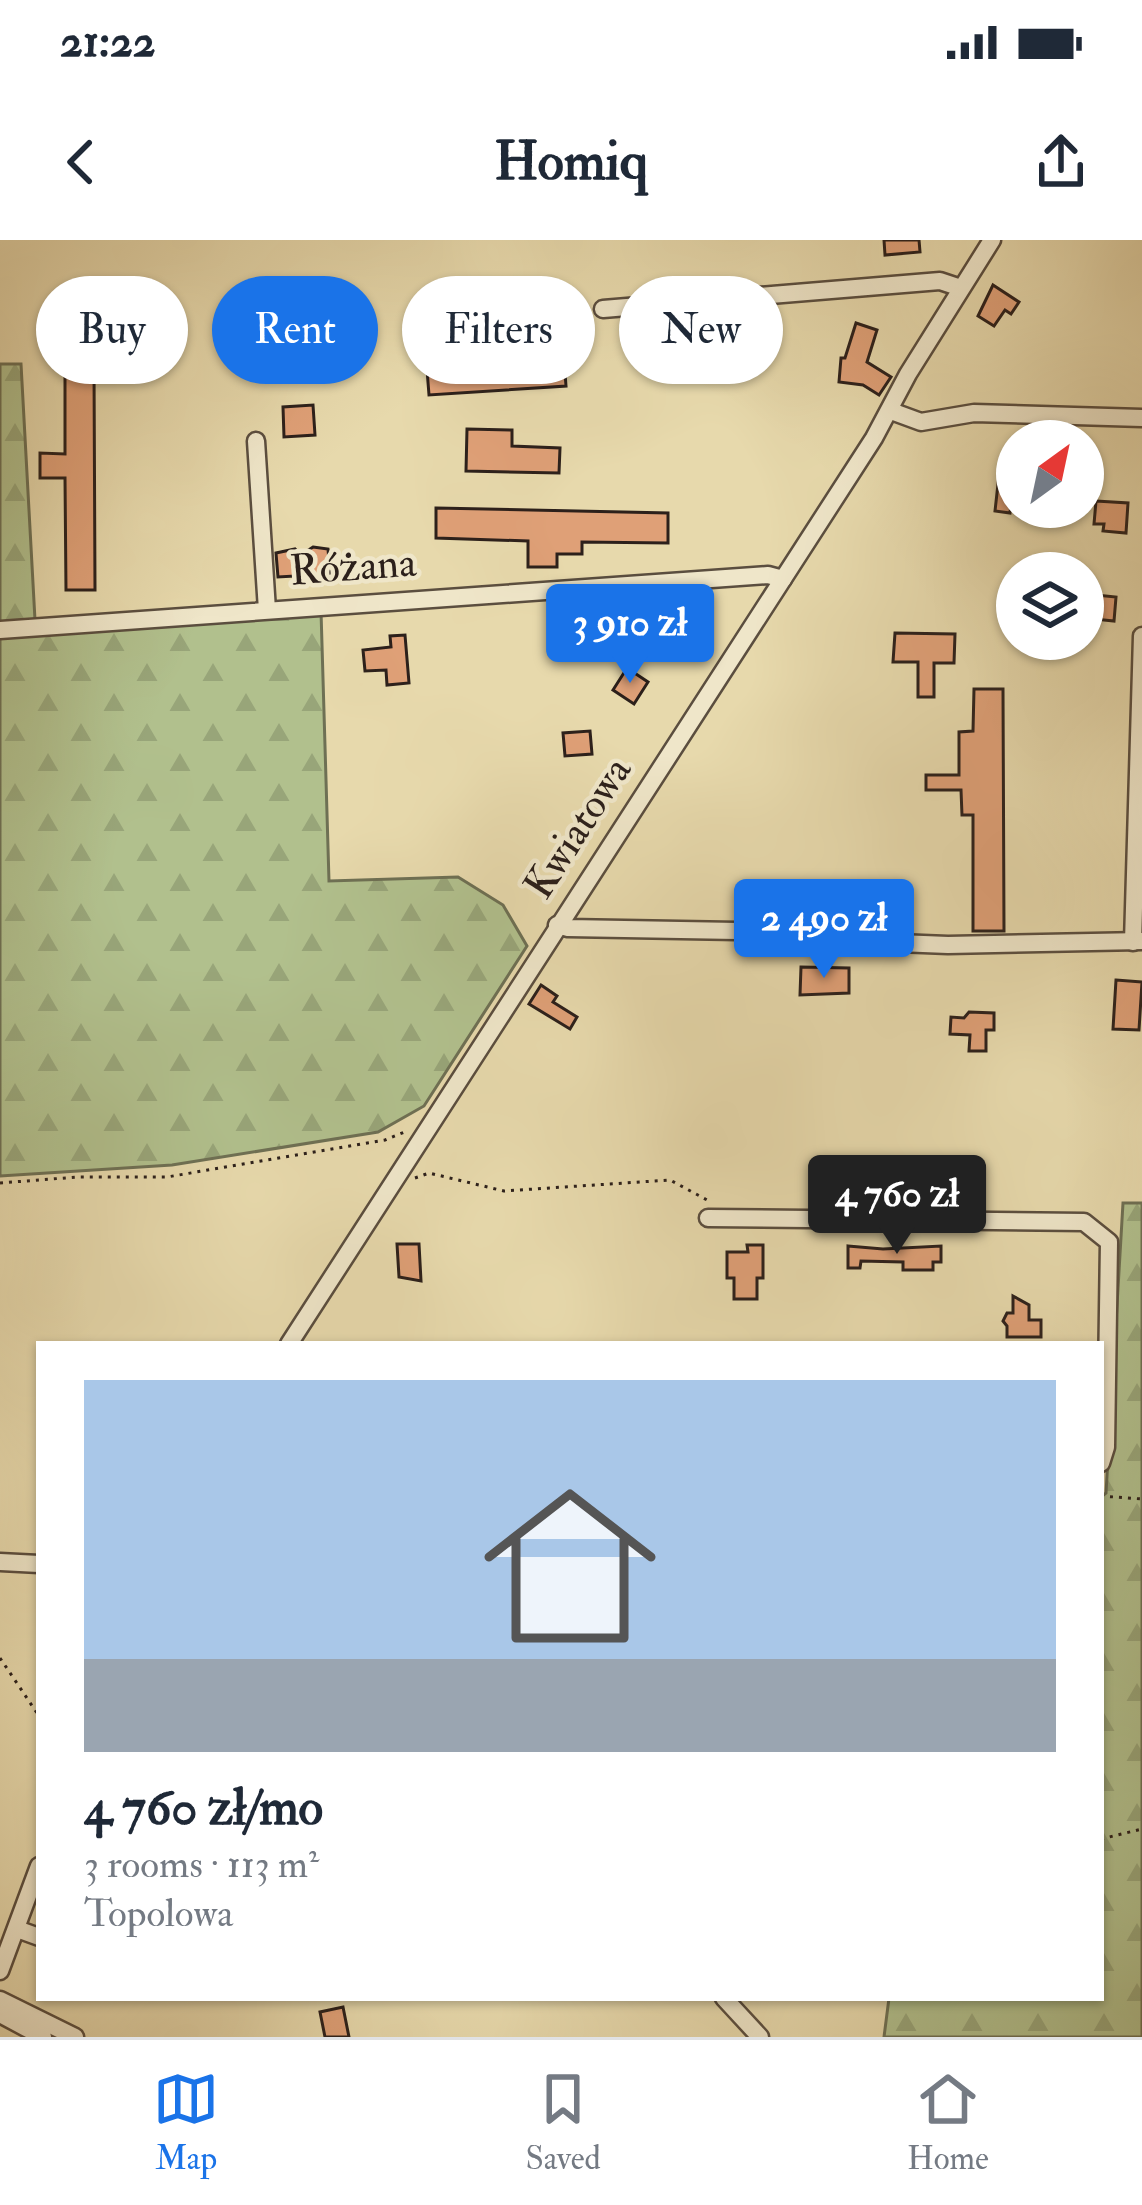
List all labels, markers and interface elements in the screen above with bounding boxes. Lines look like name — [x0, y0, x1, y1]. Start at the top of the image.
text: 21:22 — [60, 14, 156, 70]
text: Homiq — [494, 128, 648, 196]
icon: back — [48, 129, 114, 195]
icon: share — [1028, 129, 1094, 195]
chip: Buy — [36, 276, 188, 384]
chip: Rent — [212, 276, 378, 384]
chip: Filters — [402, 276, 595, 384]
chip: New — [619, 276, 783, 384]
north arrow — [996, 420, 1104, 528]
map controls — [996, 420, 1104, 660]
street label: Różana — [288, 537, 419, 597]
button: layers — [996, 552, 1104, 660]
pin: 3 910 zł — [506, 584, 754, 686]
text: 3 910 zł — [573, 598, 687, 647]
street label: Kwiatowa — [513, 747, 643, 909]
pin: 2 490 zł — [700, 879, 948, 981]
text: 2 490 zł — [761, 893, 887, 942]
pin: 4 760 zł — [773, 1155, 1021, 1257]
text: 4 760 zł — [835, 1169, 959, 1218]
icon: home — [462, 1458, 678, 1674]
text: 4 760 zł/mo — [84, 1776, 323, 1840]
text: 3 rooms · 113 m² — [84, 1840, 319, 1889]
text: Topolowa — [84, 1889, 233, 1938]
tab: Map — [153, 2066, 219, 2179]
tab: Saved — [525, 2066, 601, 2179]
tab: Home — [907, 2066, 989, 2179]

